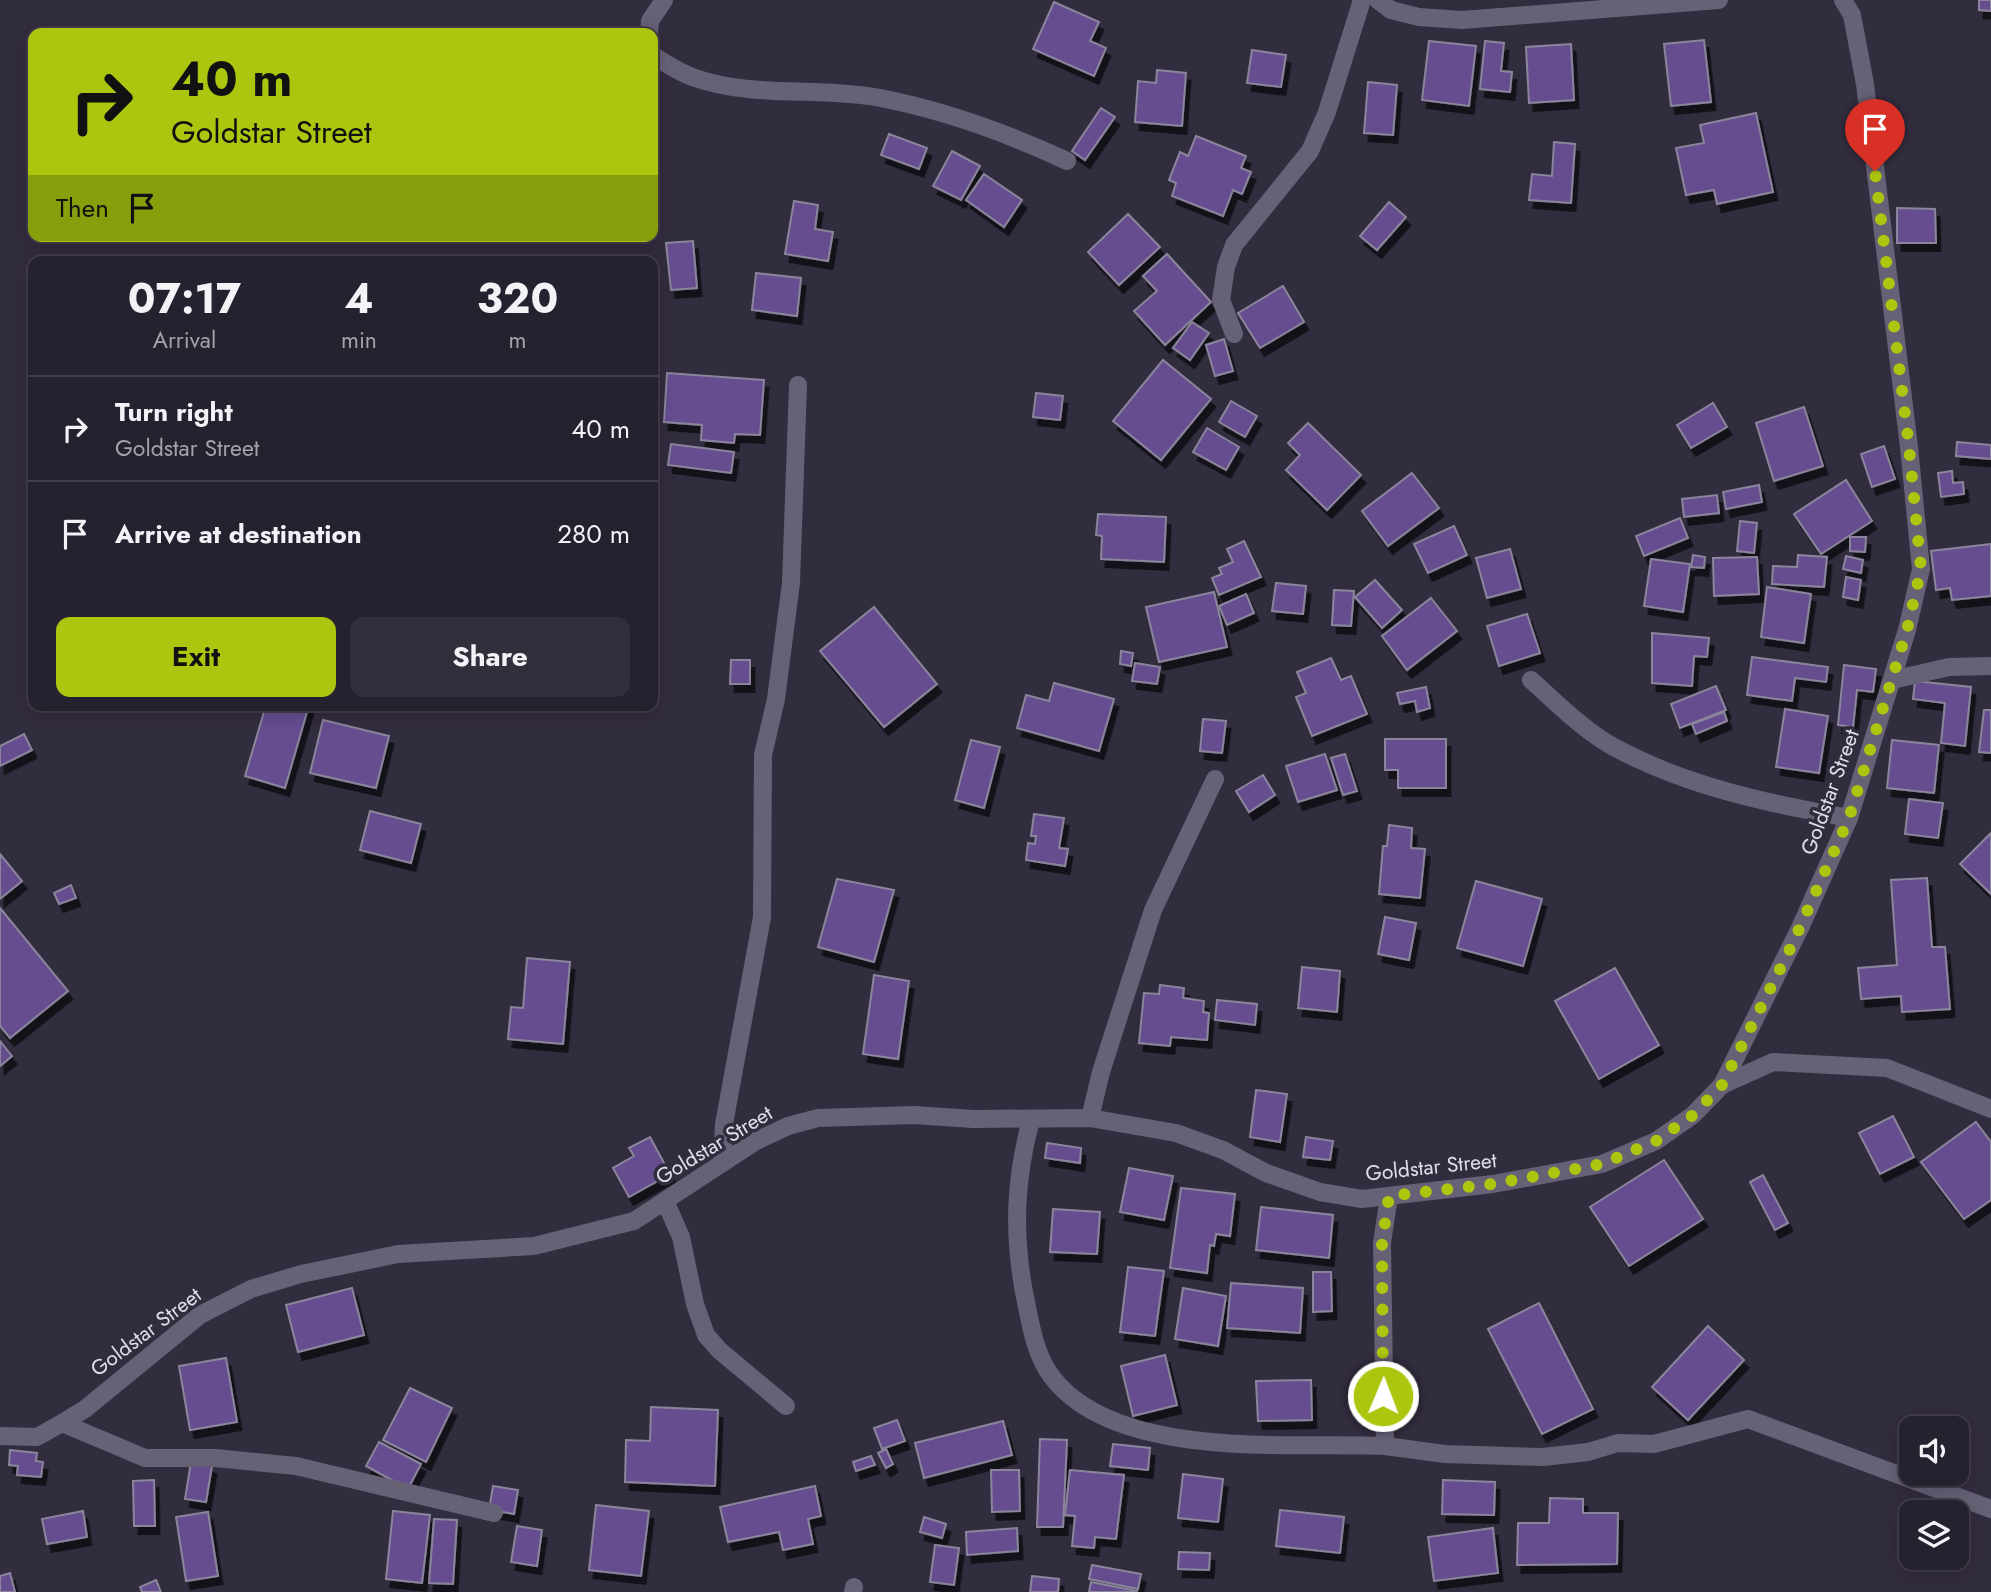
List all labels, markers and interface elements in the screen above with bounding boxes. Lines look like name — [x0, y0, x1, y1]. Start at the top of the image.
text: 40 m — [171, 44, 293, 114]
icon: right — [56, 56, 147, 147]
pin — [1845, 99, 1905, 171]
text: Goldstar Street — [171, 109, 372, 155]
icon: arrive — [1856, 110, 1894, 148]
text: Then — [56, 189, 109, 227]
icon: arrive — [123, 189, 161, 227]
text: 07:17 — [128, 268, 241, 329]
text: 4 — [344, 268, 374, 329]
text: 320 — [477, 268, 558, 329]
text: Arrival — [153, 323, 216, 357]
text: min — [341, 323, 377, 357]
text: m — [509, 323, 526, 357]
text: Turn right — [115, 393, 233, 431]
icon: right — [56, 410, 94, 448]
text: 40 m — [571, 410, 630, 448]
text: Goldstar Street — [115, 431, 259, 465]
icon: arrive — [56, 515, 94, 553]
text: Arrive at destination — [115, 515, 362, 553]
text: 280 m — [557, 515, 630, 553]
button: Exit — [56, 617, 336, 697]
button: Share — [350, 617, 630, 697]
street label: Goldstar Street — [1793, 725, 1867, 859]
street label: Goldstar Street — [650, 1098, 778, 1192]
street label: Goldstar Street — [1364, 1145, 1498, 1189]
street label: Goldstar Street — [84, 1280, 208, 1384]
position arrow — [1346, 1359, 1420, 1433]
map controls — [1899, 1416, 1969, 1570]
button: sound — [1899, 1416, 1969, 1486]
button: layers — [1899, 1500, 1969, 1570]

